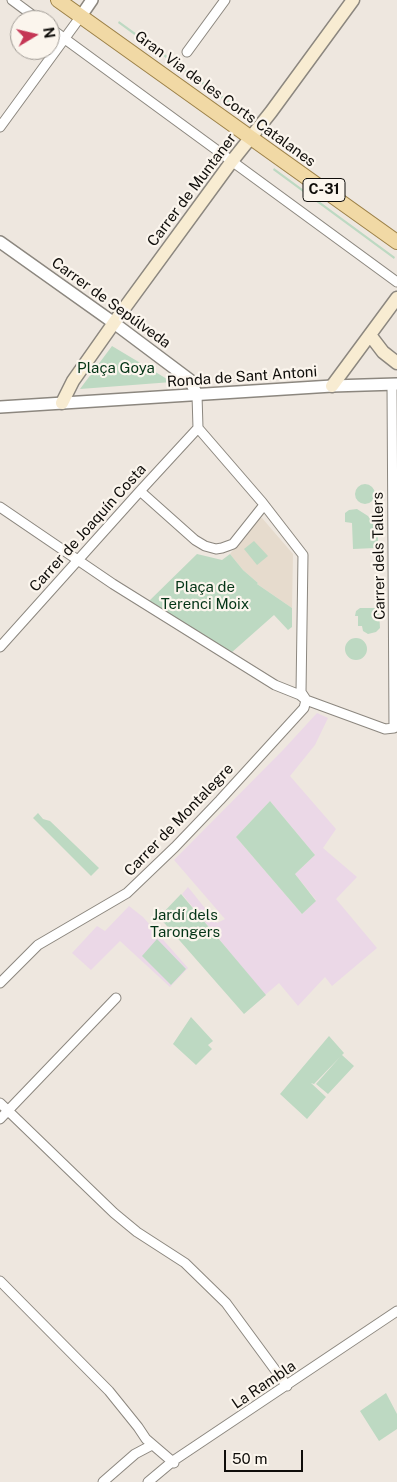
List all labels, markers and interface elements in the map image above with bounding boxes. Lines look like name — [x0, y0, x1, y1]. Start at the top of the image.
north arrow — [10, 10, 60, 60]
text: N — [40, 26, 58, 39]
street label: Gran Via de les Corts Catalanes — [131, 27, 319, 171]
street label: Carrer de Muntaner — [144, 130, 240, 250]
road number: C-31 — [303, 178, 345, 202]
street label: Carrer de Sepúlveda — [48, 254, 174, 352]
park label: Plaça Goya — [77, 359, 155, 377]
street label: Ronda de Sant Antoni — [166, 363, 318, 391]
street label: Carrer de Joaquín Costa — [26, 460, 150, 596]
street label: Carrer dels Tallers — [369, 492, 389, 620]
park label: Plaça de Terenci Moix — [161, 578, 249, 613]
street label: Carrer de Montalegre — [121, 760, 237, 880]
park label: Jardí dels Tarongers — [150, 906, 220, 941]
street label: La Rambla — [229, 1357, 299, 1413]
scale bar — [227, 1440, 306, 1472]
text: 50 m — [232, 1450, 267, 1467]

